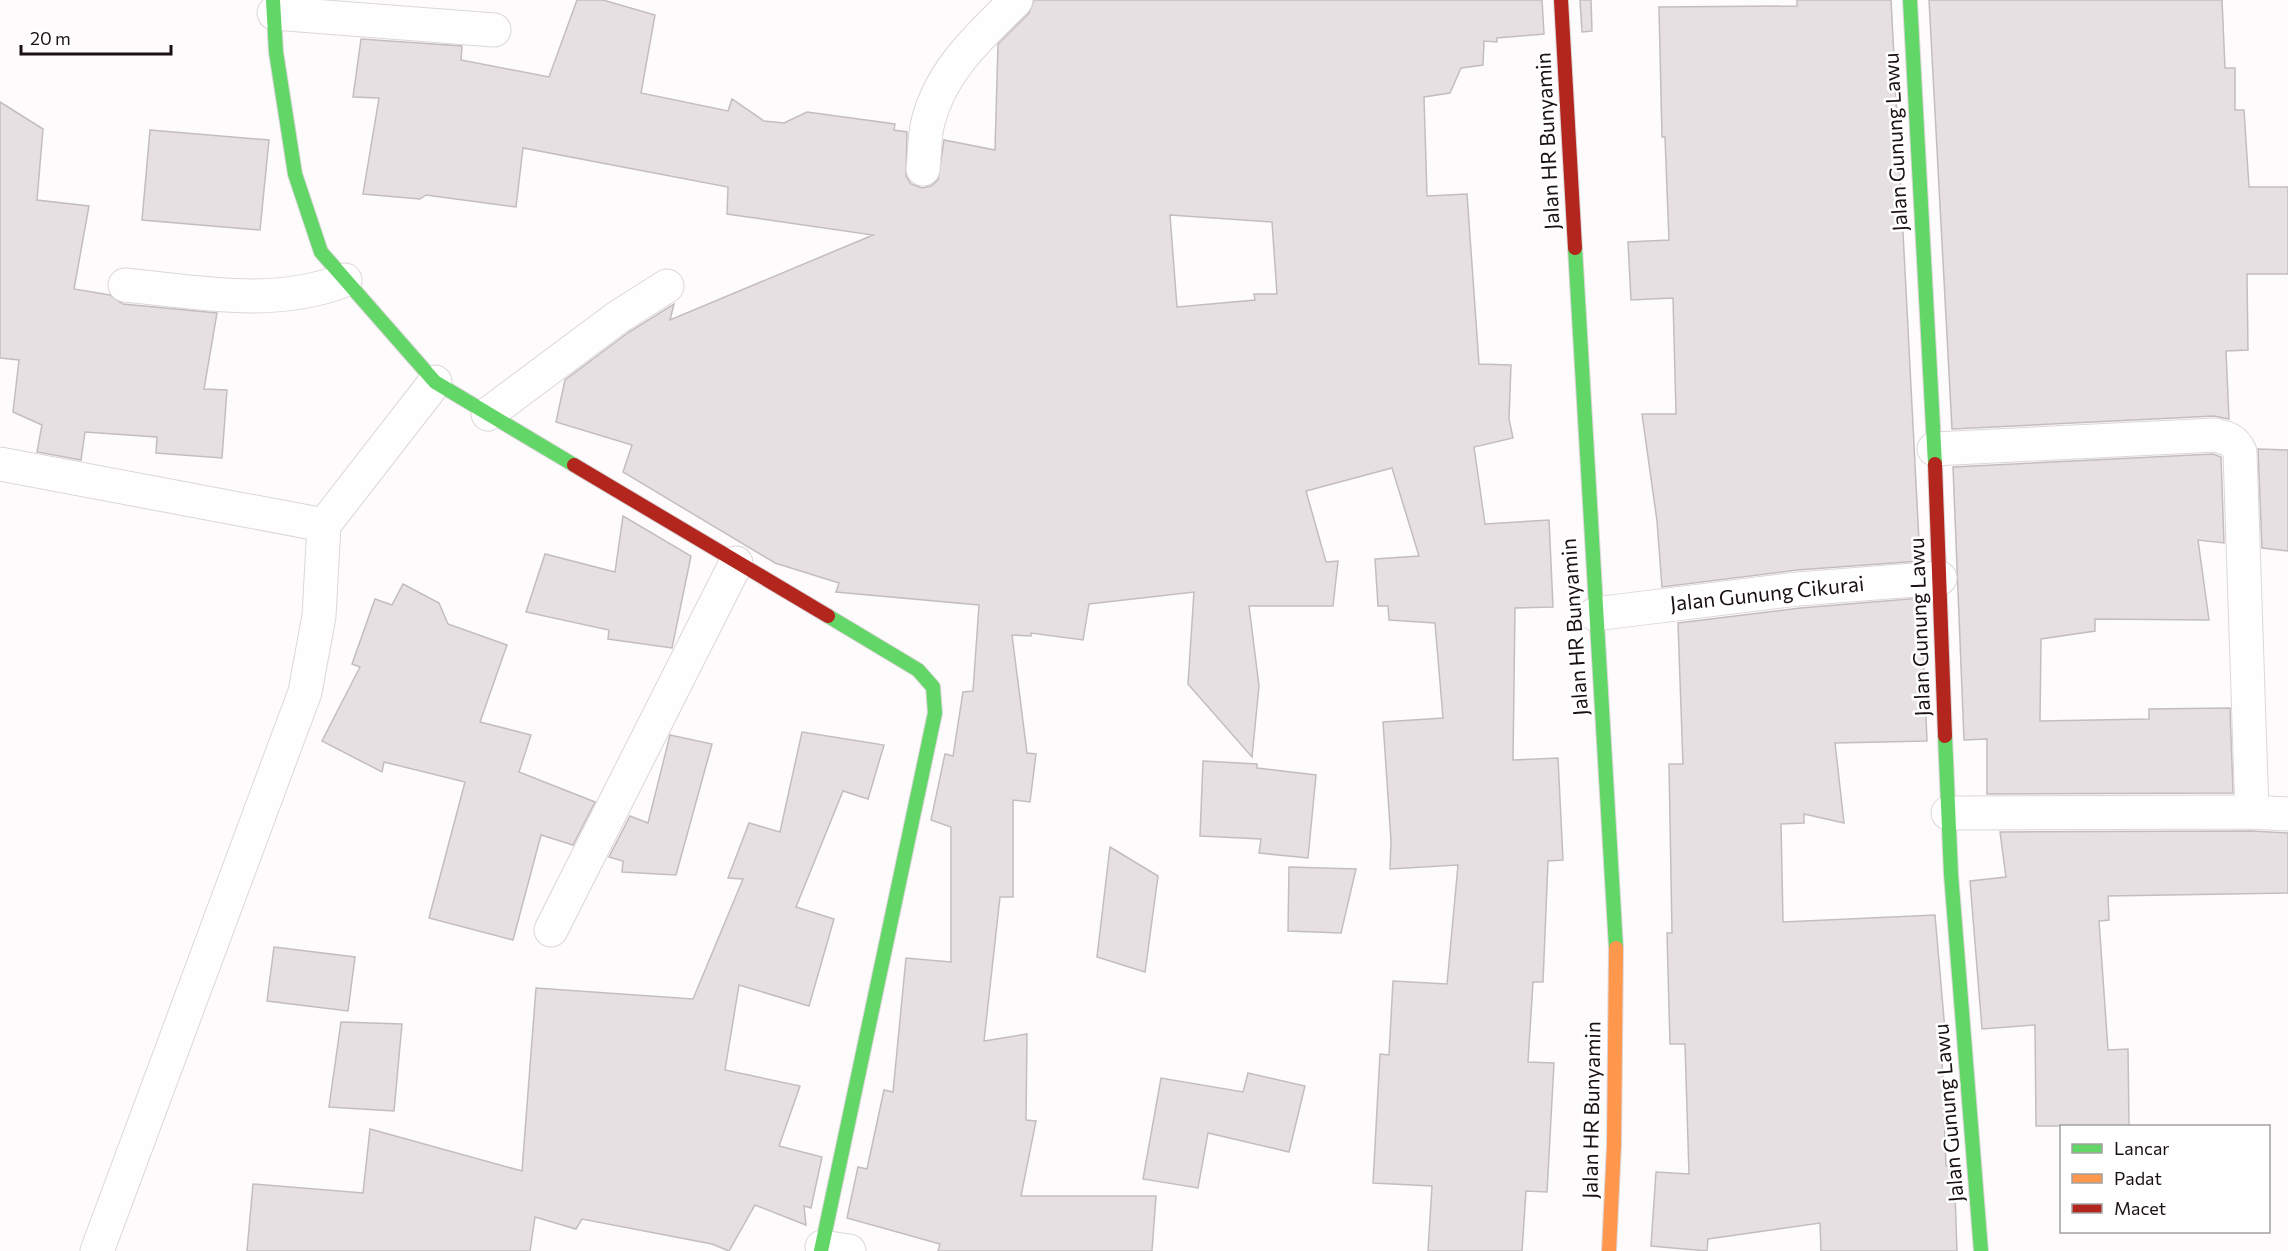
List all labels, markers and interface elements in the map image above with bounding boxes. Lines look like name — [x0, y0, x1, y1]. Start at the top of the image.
scale bar — [21, 18, 171, 56]
text: 20 m — [30, 27, 71, 49]
street label: Jalan HR Bunyamin — [1529, 52, 1564, 231]
street label: Jalan Gunung Lawu — [1877, 52, 1912, 232]
street label: Jalan Gunung Lawu — [1903, 537, 1934, 717]
street label: Jalan HR Bunyamin — [1555, 538, 1592, 717]
street label: Jalan Gunung Cikurai — [1668, 570, 1865, 615]
street label: Jalan HR Bunyamin — [1576, 1021, 1605, 1199]
street label: Jalan Gunung Lawu — [1927, 1023, 1968, 1203]
legend — [2060, 1125, 2270, 1233]
text: Lancar — [2114, 1137, 2170, 1159]
text: Padat — [2114, 1167, 2162, 1189]
text: Macet — [2114, 1197, 2166, 1219]

